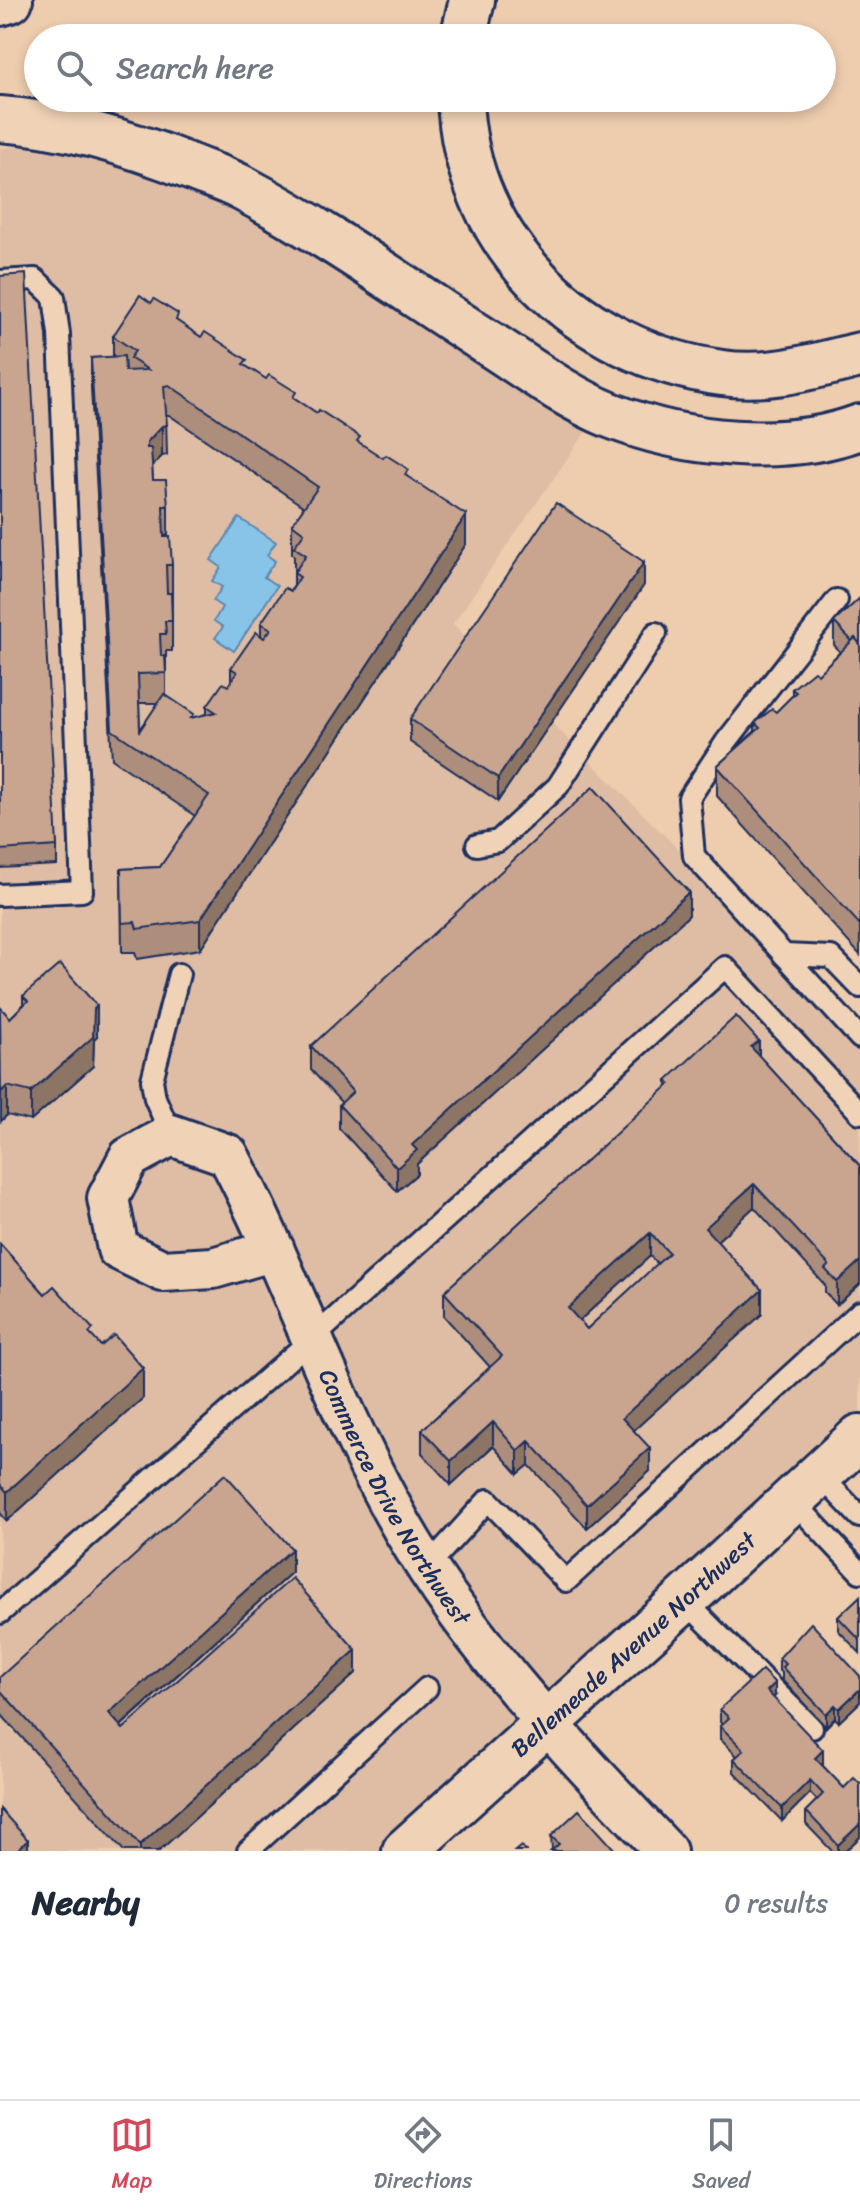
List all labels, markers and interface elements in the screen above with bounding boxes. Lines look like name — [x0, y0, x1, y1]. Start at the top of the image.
search box — [24, 24, 836, 112]
text: Search here — [116, 41, 274, 95]
icon: search — [52, 46, 96, 90]
street label: Commerce Drive Northwest — [307, 1362, 483, 1635]
street label: Bellemeade Avenue Northwest — [501, 1520, 768, 1768]
text: Nearby — [32, 1873, 140, 1933]
text: 0 results — [724, 1880, 828, 1926]
tab: Map — [110, 2113, 154, 2200]
tab: Directions — [374, 2113, 472, 2200]
tab: Saved — [692, 2113, 750, 2200]

